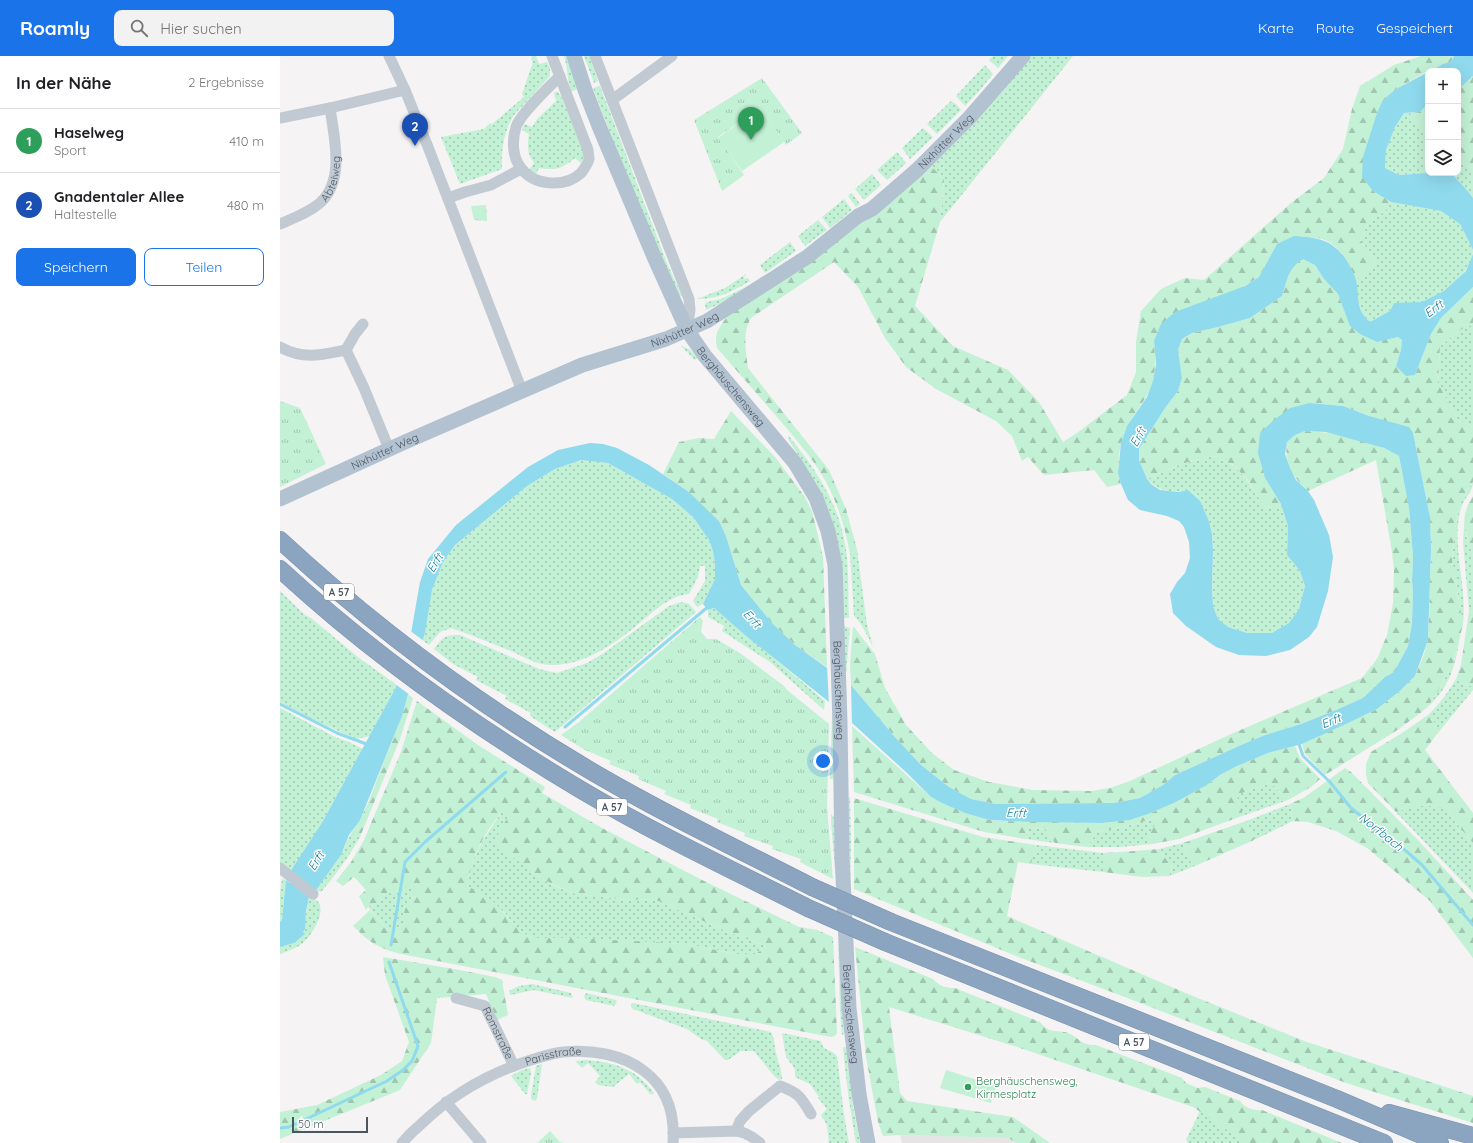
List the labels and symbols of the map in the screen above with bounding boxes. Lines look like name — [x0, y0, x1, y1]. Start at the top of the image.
pin: 1 — [738, 107, 764, 140]
street label: Nixhütter Weg — [915, 111, 976, 172]
pin: 2 — [402, 113, 428, 146]
street label: Abteiweg — [317, 156, 343, 205]
water label: Erft — [1421, 296, 1448, 321]
street label: Nixhütter Weg — [649, 309, 721, 350]
street label: Berghäuschensweg — [694, 344, 768, 429]
water label: Erft — [1126, 423, 1150, 449]
street label: Nixhütter Weg — [349, 430, 421, 473]
water label: Erft — [423, 549, 447, 575]
road number: A 57 — [324, 584, 354, 600]
water label: Erft — [740, 606, 766, 632]
street label: Berghäuschensweg — [830, 640, 847, 740]
water label: Erft — [1319, 709, 1345, 731]
your location — [813, 751, 833, 771]
road number: A 57 — [597, 799, 627, 815]
water label: Erft — [1006, 805, 1028, 820]
water label: Norfbach — [1356, 809, 1407, 854]
water label: Erft — [304, 847, 328, 873]
street label: Berghäuschensweg — [840, 964, 862, 1064]
street label: Romstraße — [479, 1004, 517, 1061]
road number: A 57 — [1119, 1034, 1149, 1050]
street label: Parisstraße — [523, 1044, 581, 1068]
place label: Berghäuschensweg, Kirmesplatz — [976, 1074, 1078, 1101]
marker: Berghäuschensweg, Kirmesplatz — [963, 1082, 973, 1092]
scale bar — [292, 1115, 368, 1134]

